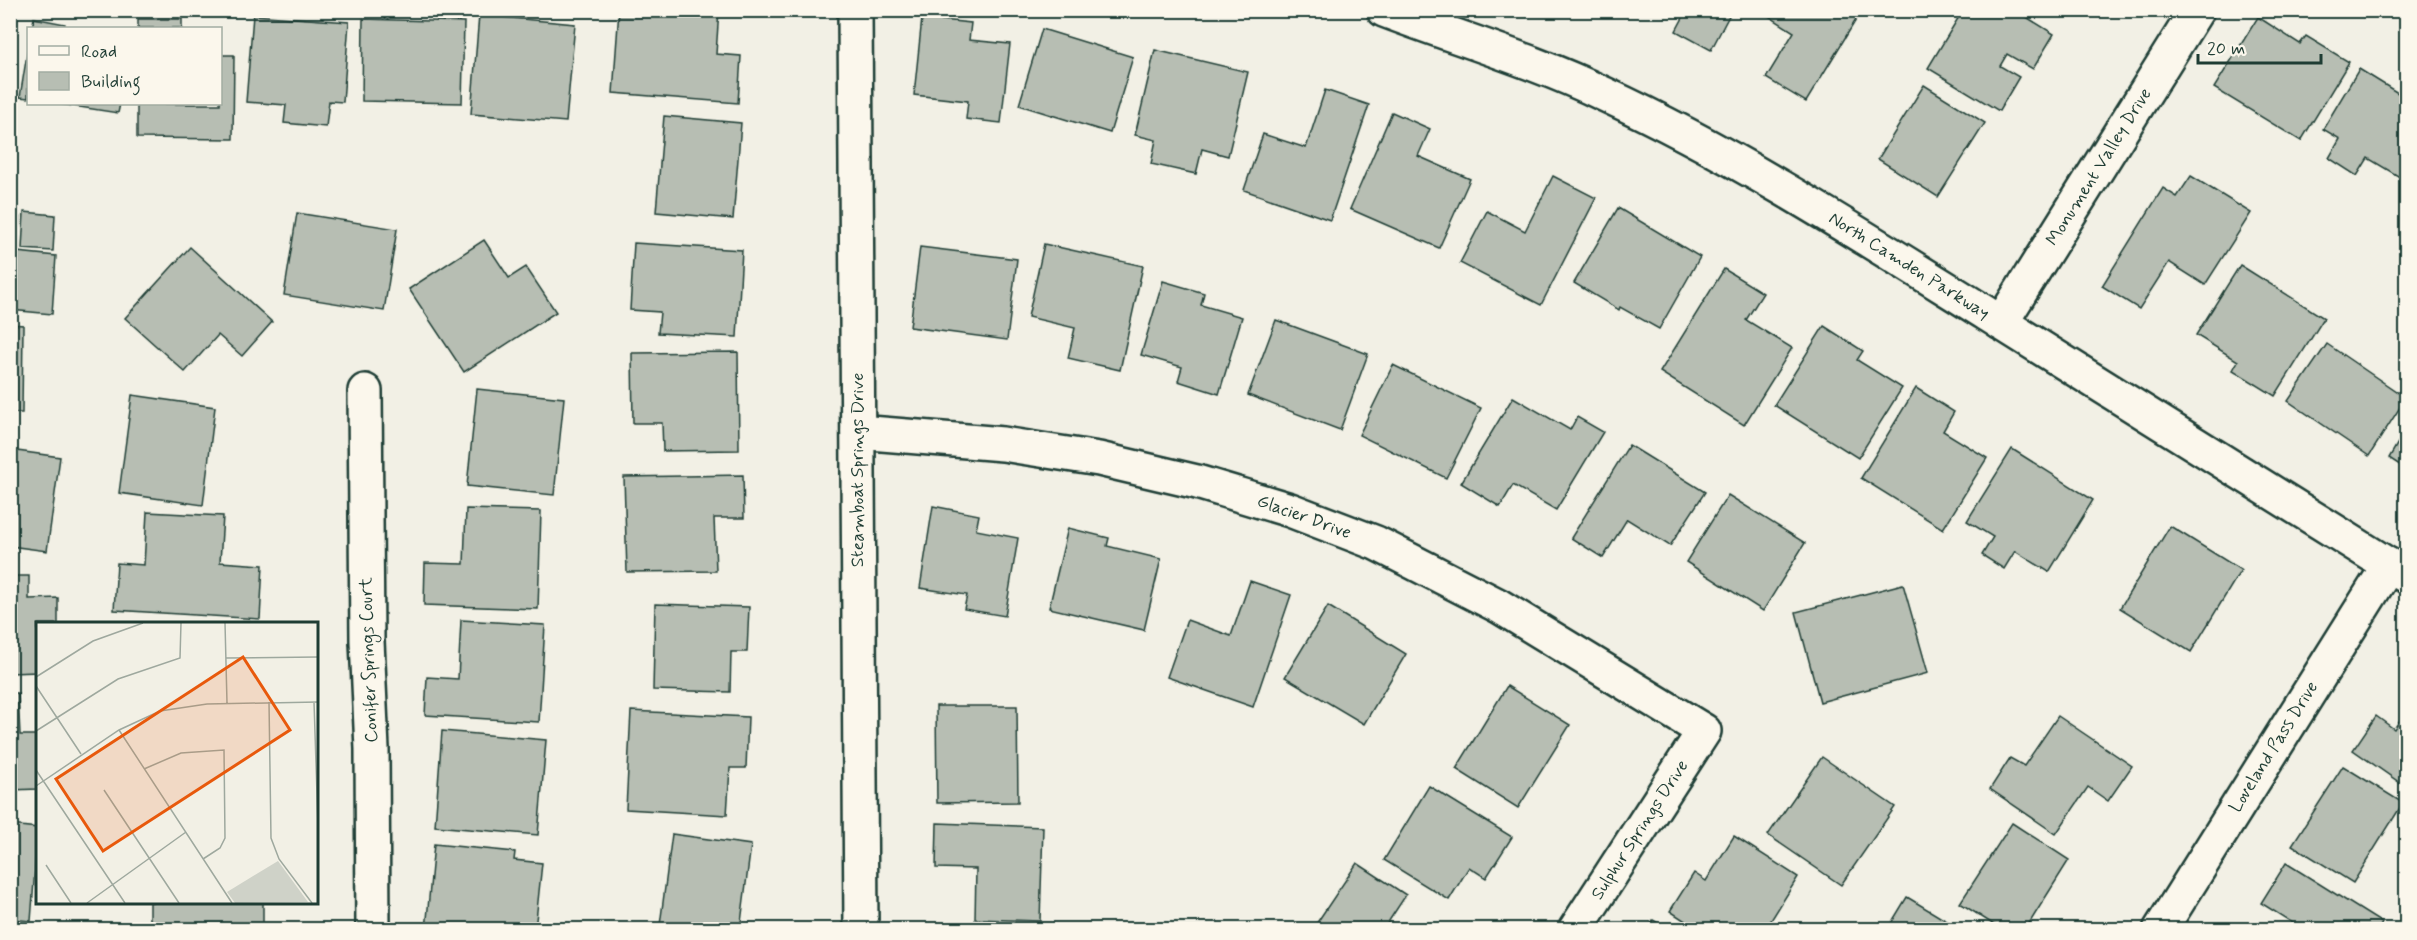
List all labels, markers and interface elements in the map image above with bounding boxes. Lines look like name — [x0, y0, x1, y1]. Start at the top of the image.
legend — [27, 27, 222, 105]
scale bar — [2198, 27, 2321, 65]
text: 20 m — [2207, 37, 2245, 61]
text: Road — [81, 40, 117, 64]
text: Building — [81, 70, 141, 96]
street label: Monument Valley Drive — [2041, 84, 2157, 250]
street label: North Camden Parkway — [1824, 207, 1994, 325]
street label: Steamboat Springs Drive — [846, 373, 870, 567]
street label: Glacier Drive — [1254, 489, 1354, 545]
street label: Conifer Springs Court — [354, 576, 385, 743]
inset map — [36, 622, 318, 904]
street label: Loveland Pass Drive — [2224, 677, 2324, 817]
street label: Sulphur Springs Drive — [1586, 755, 1694, 905]

